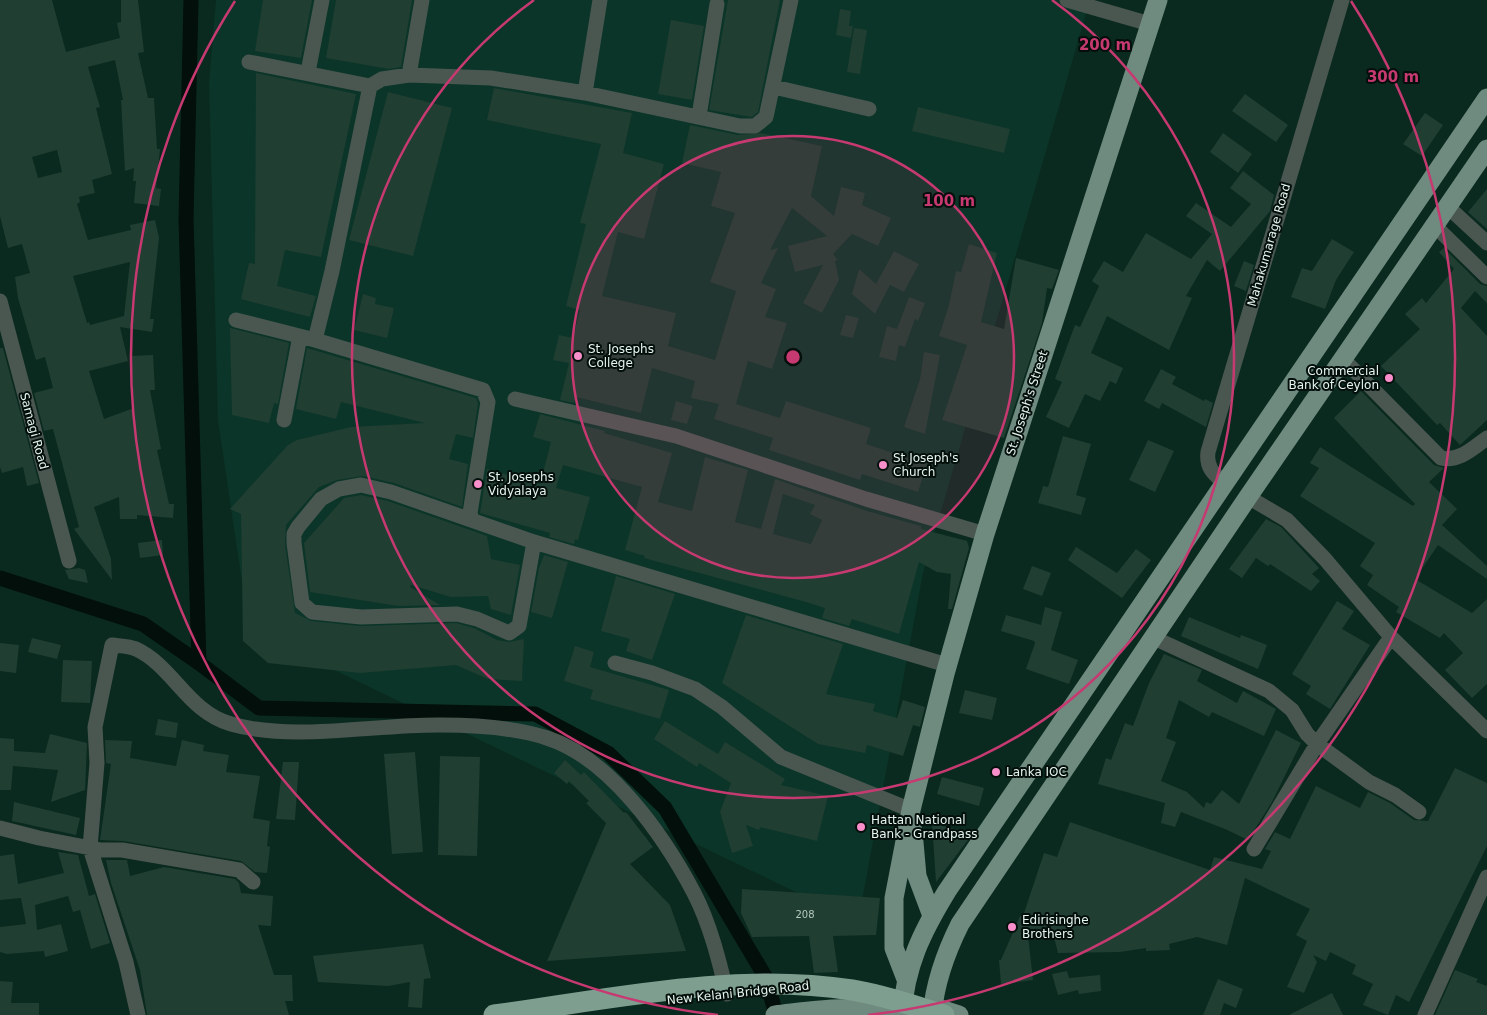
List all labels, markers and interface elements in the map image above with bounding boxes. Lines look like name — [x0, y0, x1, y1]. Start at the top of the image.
text: 200 m — [1079, 36, 1131, 54]
text: 300 m — [1367, 68, 1419, 86]
street label: Mahakumarage Road — [1245, 182, 1293, 308]
text: 100 m — [923, 192, 975, 210]
place label: St. Josephs College — [588, 342, 654, 370]
centre of rings — [784, 348, 802, 366]
street label: St. Joseph's Street — [1003, 348, 1051, 457]
marker: St. Josephs College — [572, 350, 584, 362]
place label: Commercial Bank of Ceylon — [1289, 364, 1379, 392]
marker: Commercial Bank of Ceylon — [1383, 372, 1395, 384]
street label: Samagi Road — [17, 391, 51, 471]
place label: St Joseph's Church — [893, 451, 958, 479]
marker: St Joseph's Church — [877, 459, 889, 471]
place label: St. Josephs Vidyalaya — [488, 470, 554, 498]
marker: St. Josephs Vidyalaya — [472, 478, 484, 490]
place label: Lanka IOC — [1006, 765, 1067, 779]
marker: Lanka IOC — [990, 766, 1002, 778]
place label: Hattan National Bank - Grandpass — [871, 813, 977, 841]
marker: Hattan National Bank - Grandpass — [855, 821, 867, 833]
house number: 208 — [795, 909, 815, 920]
place label: Edirisinghe Brothers — [1022, 913, 1089, 941]
marker: Edirisinghe Brothers — [1006, 921, 1018, 933]
street label: New Kelani Bridge Road — [666, 979, 810, 1007]

